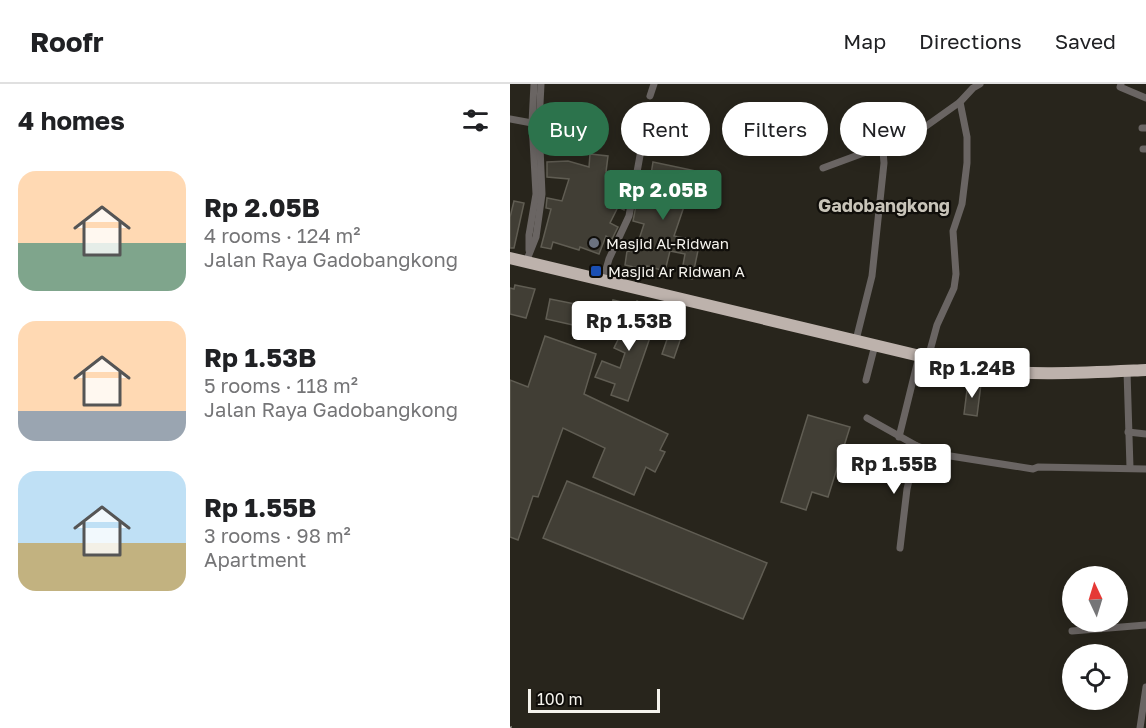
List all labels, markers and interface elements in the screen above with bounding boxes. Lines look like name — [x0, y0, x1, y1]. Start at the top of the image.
text: Roofr — [30, 25, 104, 58]
text: Map — [843, 28, 886, 54]
text: Directions — [919, 28, 1022, 54]
text: Saved — [1055, 28, 1116, 54]
chip: Buy — [528, 102, 609, 156]
chip: Rent — [621, 102, 710, 156]
chip: Filters — [722, 102, 828, 156]
chip: New — [840, 102, 927, 156]
icon: filters — [459, 104, 492, 137]
text: 4 homes — [18, 105, 125, 136]
pin: Rp 2.05B — [601, 170, 725, 221]
text: Rp 2.05B — [618, 177, 708, 201]
text: Rp 2.05B — [204, 192, 320, 223]
district label: Gadobangkong — [818, 194, 950, 216]
icon: home — [66, 195, 138, 267]
text: 4 rooms · 124 m² — [204, 223, 361, 247]
place label: Masjid Al-Ridwan — [606, 234, 729, 252]
marker: Masjid Al-Ridwan — [587, 236, 601, 250]
text: Jalan Raya Gadobangkong — [204, 247, 458, 271]
place label: Masjid Ar Ridwan A — [608, 262, 745, 280]
marker: Masjid Ar Ridwan A — [589, 264, 603, 278]
pin: Rp 1.53B — [567, 301, 691, 352]
text: Rp 1.53B — [586, 308, 672, 332]
text: Rp 1.53B — [204, 342, 316, 373]
icon: home — [66, 345, 138, 417]
pin: Rp 1.24B — [910, 348, 1034, 399]
text: Rp 1.24B — [929, 355, 1015, 379]
text: 5 rooms · 118 m² — [204, 373, 358, 397]
text: Jalan Raya Gadobangkong — [204, 397, 458, 421]
pin: Rp 1.55B — [832, 444, 956, 495]
text: Rp 1.55B — [851, 451, 937, 475]
text: Rp 1.55B — [204, 492, 316, 523]
icon: home — [66, 495, 138, 567]
text: 3 rooms · 98 m² — [204, 523, 351, 547]
text: Apartment — [204, 547, 307, 571]
north arrow — [1062, 566, 1128, 632]
map controls — [1062, 566, 1128, 710]
button: locate — [1062, 644, 1128, 710]
scale bar — [528, 686, 660, 714]
text: 100 m — [537, 689, 583, 709]

